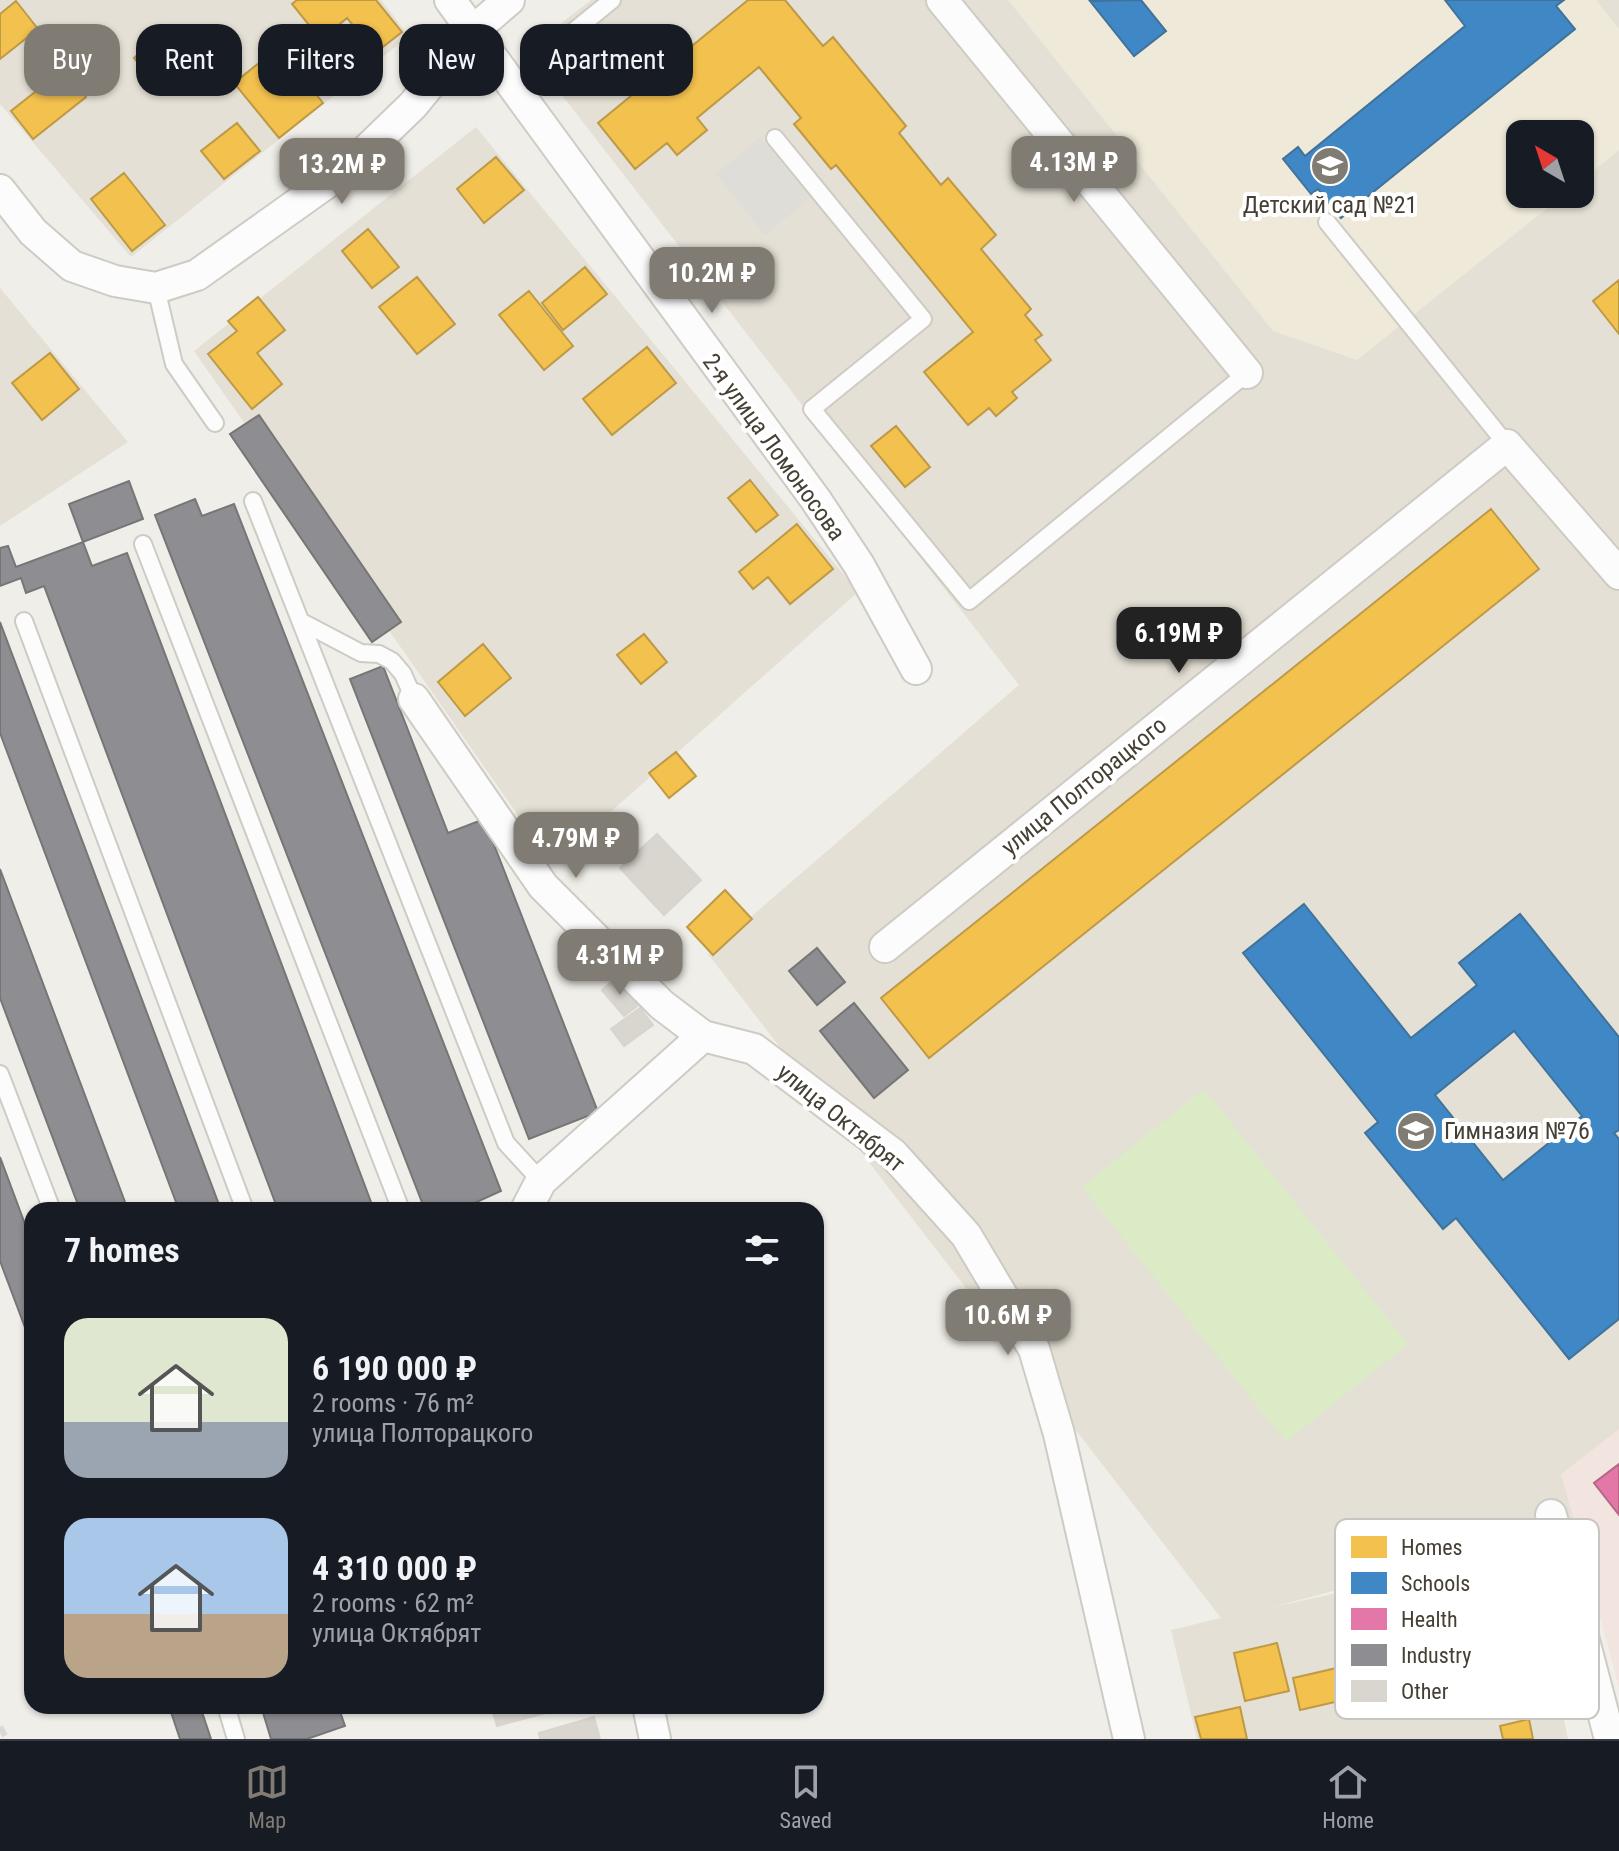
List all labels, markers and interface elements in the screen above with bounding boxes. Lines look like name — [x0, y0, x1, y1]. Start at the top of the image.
chip: Buy — [24, 24, 120, 96]
chip: Rent — [136, 24, 242, 96]
chip: Filters — [258, 24, 383, 96]
chip: New — [399, 24, 504, 96]
chip: Apartment — [520, 24, 693, 96]
north arrow — [1506, 120, 1594, 208]
map controls — [1506, 120, 1594, 208]
pin: 4.13M ₽ — [1000, 136, 1148, 204]
pin: 13.2M ₽ — [268, 138, 416, 206]
school or university icon: Детский сад №21 — [1309, 145, 1351, 187]
text: 4.13M ₽ — [1030, 147, 1118, 177]
text: 13.2M ₽ — [298, 149, 386, 179]
place label: Детский сад №21 — [1243, 191, 1417, 219]
pin: 10.2M ₽ — [638, 247, 786, 315]
text: 10.2M ₽ — [668, 258, 756, 288]
street label: 2-я улица Ломоносова — [697, 348, 851, 546]
pin: 6.19M ₽ — [1105, 607, 1253, 675]
text: 6.19M ₽ — [1135, 618, 1223, 648]
street label: улица Полторацкого — [996, 711, 1172, 861]
pin: 4.79M ₽ — [502, 812, 650, 880]
text: 4.79M ₽ — [532, 823, 620, 853]
pin: 4.31M ₽ — [546, 929, 694, 997]
text: 4.31M ₽ — [576, 940, 664, 970]
street label: улица Октябрят — [771, 1058, 911, 1178]
school or university icon: Гимназия №76 — [1395, 1110, 1437, 1152]
place label: Гимназия №76 — [1444, 1117, 1590, 1145]
icon: filters — [740, 1228, 784, 1272]
text: 7 homes — [64, 1230, 180, 1270]
pin: 10.6M ₽ — [934, 1289, 1082, 1357]
text: 10.6M ₽ — [964, 1300, 1052, 1330]
text: 6 190 000 ₽ — [312, 1348, 477, 1388]
icon: home — [128, 1350, 224, 1446]
text: 2 rooms · 76 m² — [312, 1388, 474, 1418]
text: улица Полторацкого — [312, 1418, 533, 1448]
legend — [1335, 1519, 1599, 1719]
text: Homes — [1401, 1535, 1463, 1560]
text: 4 310 000 ₽ — [312, 1548, 477, 1588]
icon: home — [128, 1550, 224, 1646]
text: Schools — [1401, 1571, 1470, 1596]
text: 2 rooms · 62 m² — [312, 1588, 474, 1618]
text: Health — [1401, 1607, 1458, 1632]
text: улица Октябрят — [312, 1618, 481, 1648]
text: Industry — [1401, 1643, 1471, 1668]
text: Other — [1401, 1679, 1449, 1704]
tab: Map — [245, 1760, 289, 1833]
tab: Saved — [780, 1760, 832, 1833]
tab: Home — [1322, 1760, 1374, 1833]

